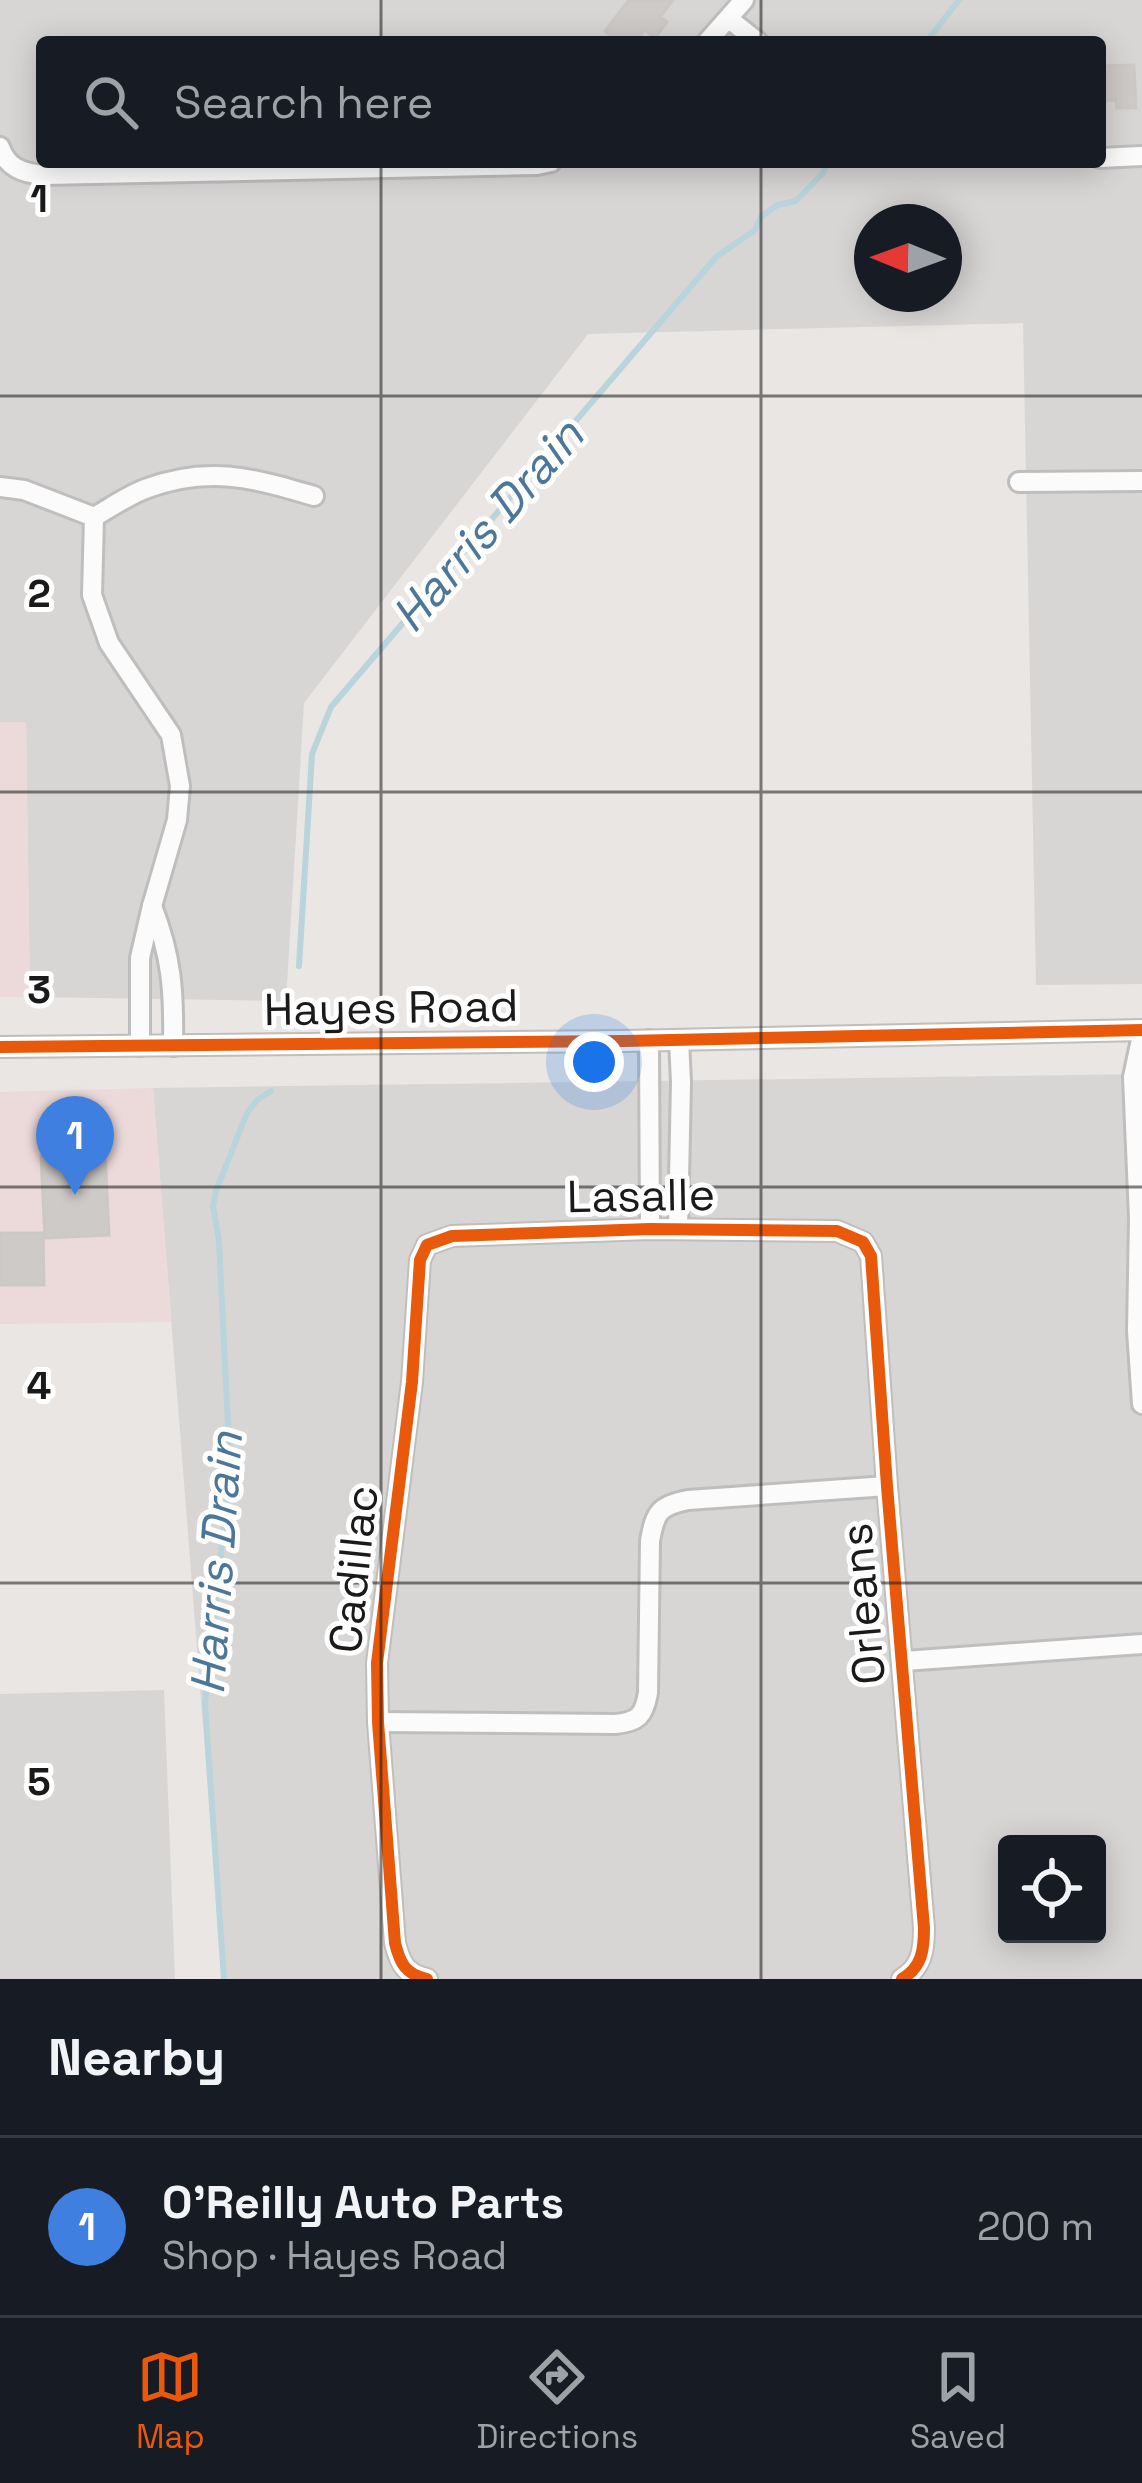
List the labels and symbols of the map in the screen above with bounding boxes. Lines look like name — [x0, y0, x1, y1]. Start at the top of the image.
text: 1 — [30, 174, 48, 223]
north arrow — [854, 204, 962, 312]
water label: Harris Drain — [378, 405, 598, 644]
text: 2 — [27, 569, 51, 618]
text: 3 — [27, 965, 51, 1014]
street label: Hayes Road — [263, 977, 519, 1038]
your location — [564, 1032, 624, 1092]
pin: 1 — [36, 1096, 114, 1195]
street label: Lasalle — [566, 1166, 716, 1225]
text: 4 — [27, 1361, 51, 1410]
water label: Harris Drain — [177, 1428, 256, 1696]
street label: Cadillac — [316, 1482, 391, 1656]
street label: Orleans — [827, 1521, 898, 1687]
text: 5 — [27, 1757, 51, 1806]

